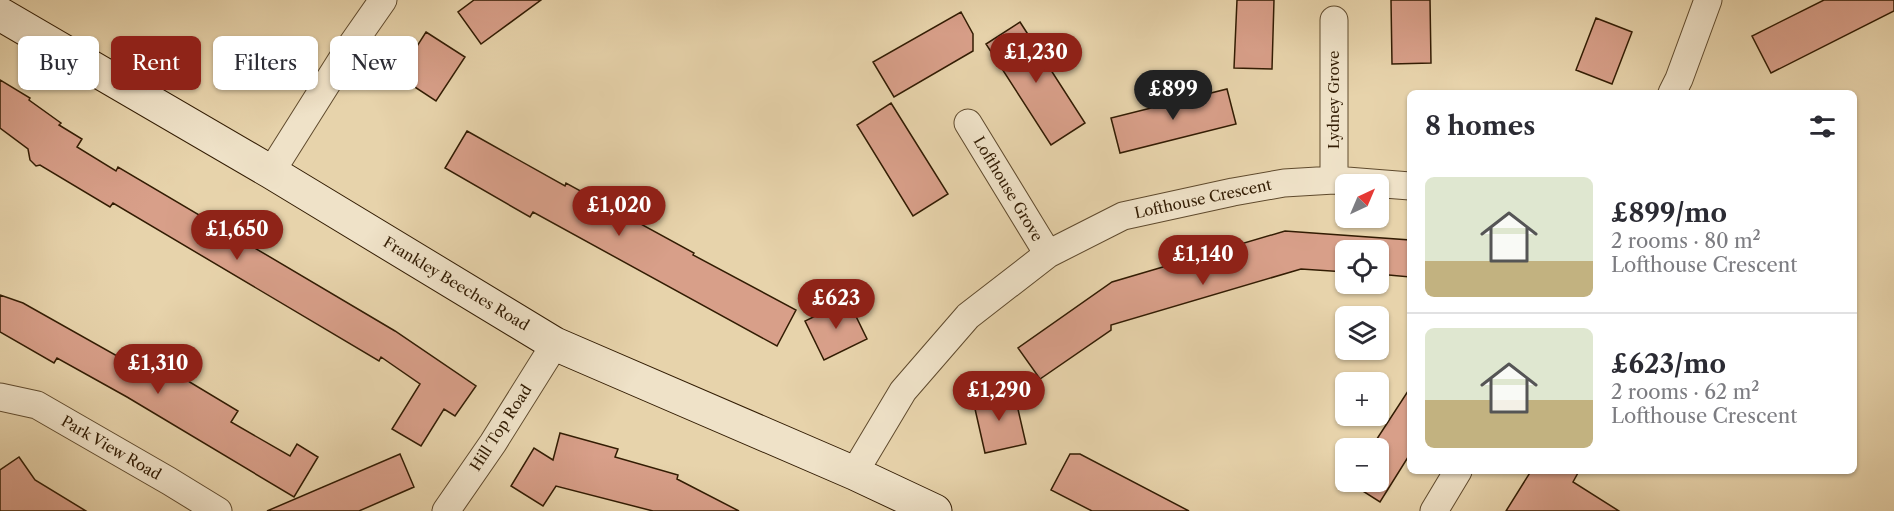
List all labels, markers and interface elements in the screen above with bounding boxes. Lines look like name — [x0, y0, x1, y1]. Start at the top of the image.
pin: £1,230 — [987, 33, 1085, 84]
chip: Buy — [18, 36, 99, 90]
chip: Rent — [111, 36, 201, 90]
chip: Filters — [213, 36, 318, 90]
chip: New — [330, 36, 418, 90]
text: £1,230 — [1004, 40, 1068, 64]
street label: Lydney Grove — [1324, 51, 1343, 149]
pin: £899 — [1137, 70, 1209, 121]
text: £899 — [1148, 77, 1198, 101]
text: 8 homes — [1425, 110, 1535, 142]
icon: filters — [1806, 110, 1839, 143]
street label: Lofthouse Grove — [970, 133, 1047, 245]
north arrow — [1335, 174, 1389, 228]
map controls — [1335, 174, 1389, 492]
street label: Lofthouse Crescent — [1133, 175, 1274, 222]
pin: £1,020 — [570, 186, 668, 237]
text: £1,020 — [587, 193, 652, 217]
text: £899/mo — [1611, 197, 1727, 229]
icon: home — [1473, 201, 1545, 273]
pin: £1,650 — [188, 210, 286, 261]
text: £1,650 — [205, 217, 269, 241]
text: 2 rooms · 80 m² — [1611, 229, 1761, 253]
street label: Frankley Beeches Road — [380, 232, 533, 335]
pin: £1,140 — [1154, 235, 1252, 286]
button: locate — [1335, 240, 1389, 294]
text: £1,140 — [1172, 242, 1234, 266]
text: Lofthouse Crescent — [1611, 253, 1797, 277]
pin: £623 — [800, 279, 872, 330]
text: £623 — [812, 286, 860, 310]
button: layers — [1335, 306, 1389, 360]
pin: £1,310 — [109, 344, 207, 395]
text: £623/mo — [1611, 348, 1726, 380]
text: £1,310 — [128, 351, 188, 375]
icon: home — [1473, 352, 1545, 424]
pin: £1,290 — [950, 371, 1048, 422]
button: + — [1335, 372, 1389, 426]
text: £1,290 — [967, 378, 1031, 402]
text: 2 rooms · 62 m² — [1611, 380, 1759, 404]
street label: Hill Top Road — [466, 381, 536, 475]
text: Lofthouse Crescent — [1611, 404, 1797, 428]
street label: Park View Road — [58, 411, 165, 484]
button: − — [1335, 438, 1389, 492]

